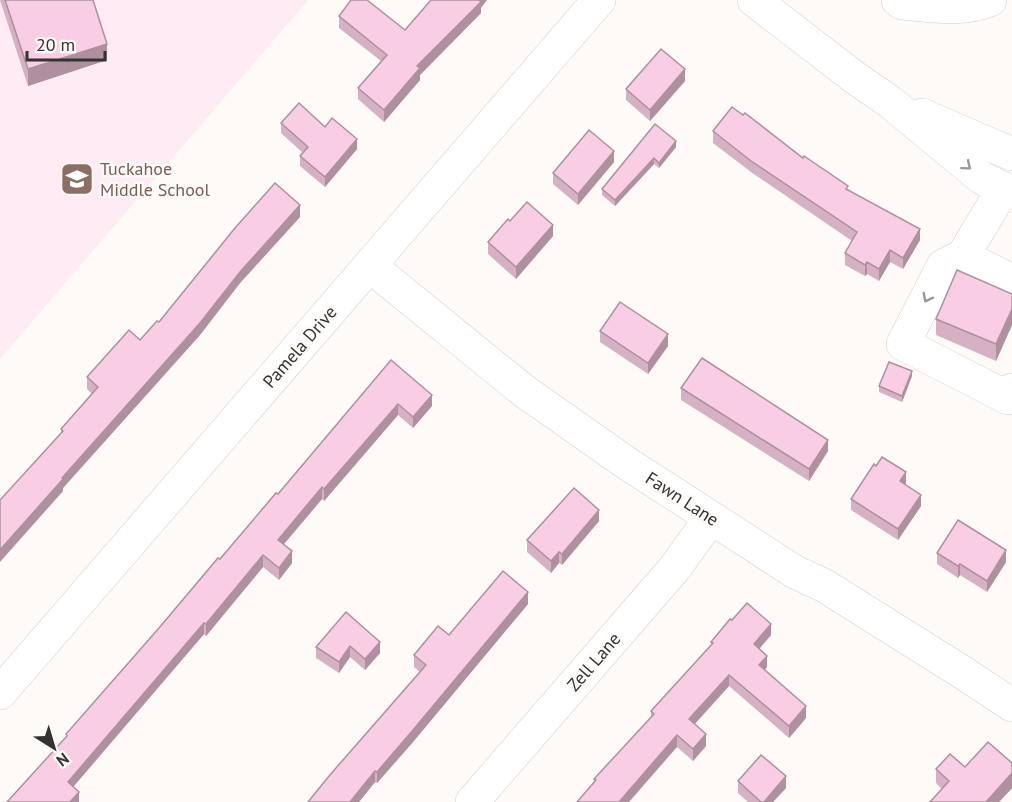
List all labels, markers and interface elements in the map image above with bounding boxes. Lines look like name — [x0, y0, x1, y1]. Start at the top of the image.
scale bar — [27, 24, 105, 62]
text: 20 m — [36, 33, 75, 56]
place label: Tuckahoe Middle School — [100, 157, 210, 201]
one-way arrow — [960, 159, 971, 170]
school or university icon: Tuckahoe Middle School — [59, 161, 95, 197]
one-way arrow — [922, 292, 934, 303]
street label: Pamela Drive — [258, 301, 342, 393]
street label: Fawn Lane — [641, 466, 723, 531]
street label: Zell Lane — [562, 628, 625, 696]
north arrow — [24, 718, 84, 778]
text: N — [53, 749, 73, 771]

